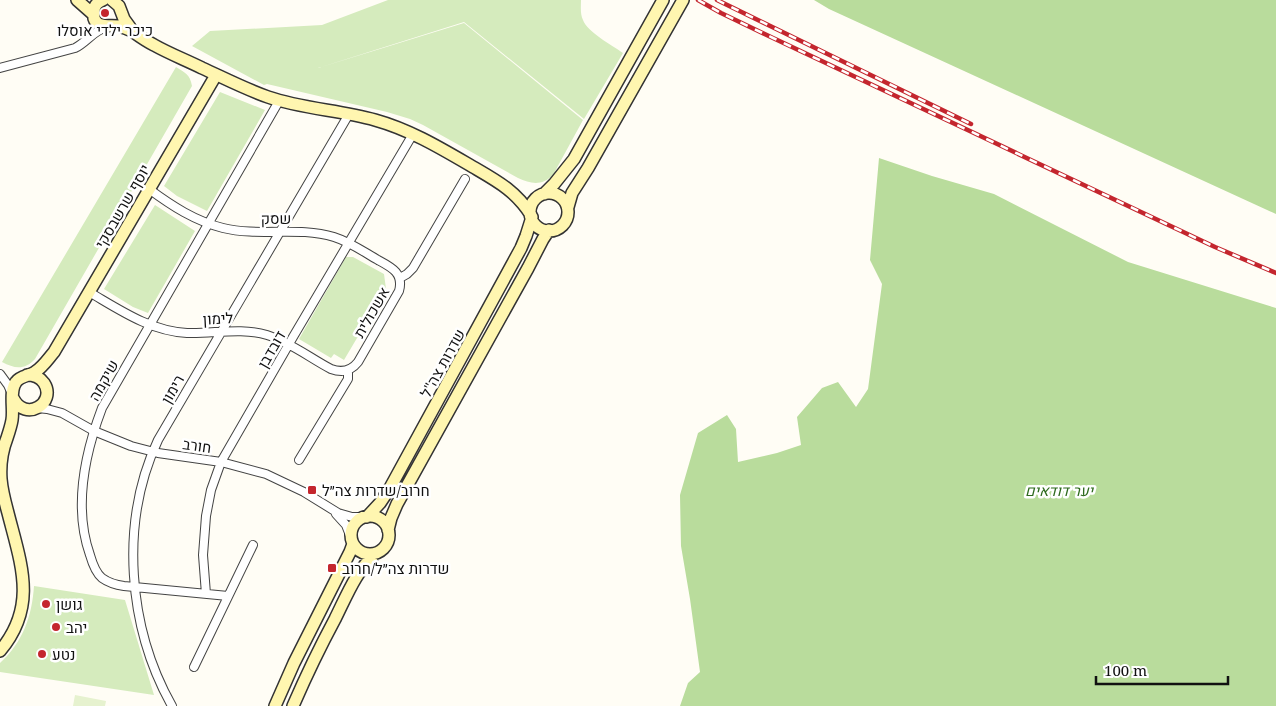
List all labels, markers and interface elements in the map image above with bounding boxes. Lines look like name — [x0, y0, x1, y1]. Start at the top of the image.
marker: כיכר ילדי אוסלו — [99, 7, 111, 19]
place label: כיכר ילדי אוסלו — [57, 20, 153, 40]
street label: יוסף שרשבסקי — [90, 160, 154, 252]
street label: שסק — [260, 208, 292, 228]
street label: אשכולית — [348, 283, 394, 341]
street label: לימון — [202, 307, 234, 329]
street label: שדרות צה"ל — [415, 325, 469, 401]
street label: דובדבן — [252, 326, 290, 371]
street label: שיקמה — [84, 356, 122, 404]
street label: רימון — [156, 371, 188, 407]
street label: חורב — [181, 433, 213, 457]
place label: חרוב/שדרות צה״ל — [322, 480, 430, 500]
park label: יער דודאים — [1025, 480, 1095, 500]
marker: חרוב/שדרות צה״ל — [306, 484, 318, 496]
place label: שדרות צה״ל/חרוב — [342, 558, 450, 578]
marker: שדרות צה״ל/חרוב — [326, 562, 338, 574]
place label: גושן — [56, 594, 83, 614]
marker: גושן — [40, 598, 52, 610]
place label: יהב — [66, 617, 87, 637]
marker: יהב — [50, 621, 62, 633]
place label: נטע — [52, 644, 75, 664]
marker: נטע — [36, 648, 48, 660]
scale bar — [1096, 654, 1228, 686]
text: 100 m — [1104, 660, 1147, 680]

